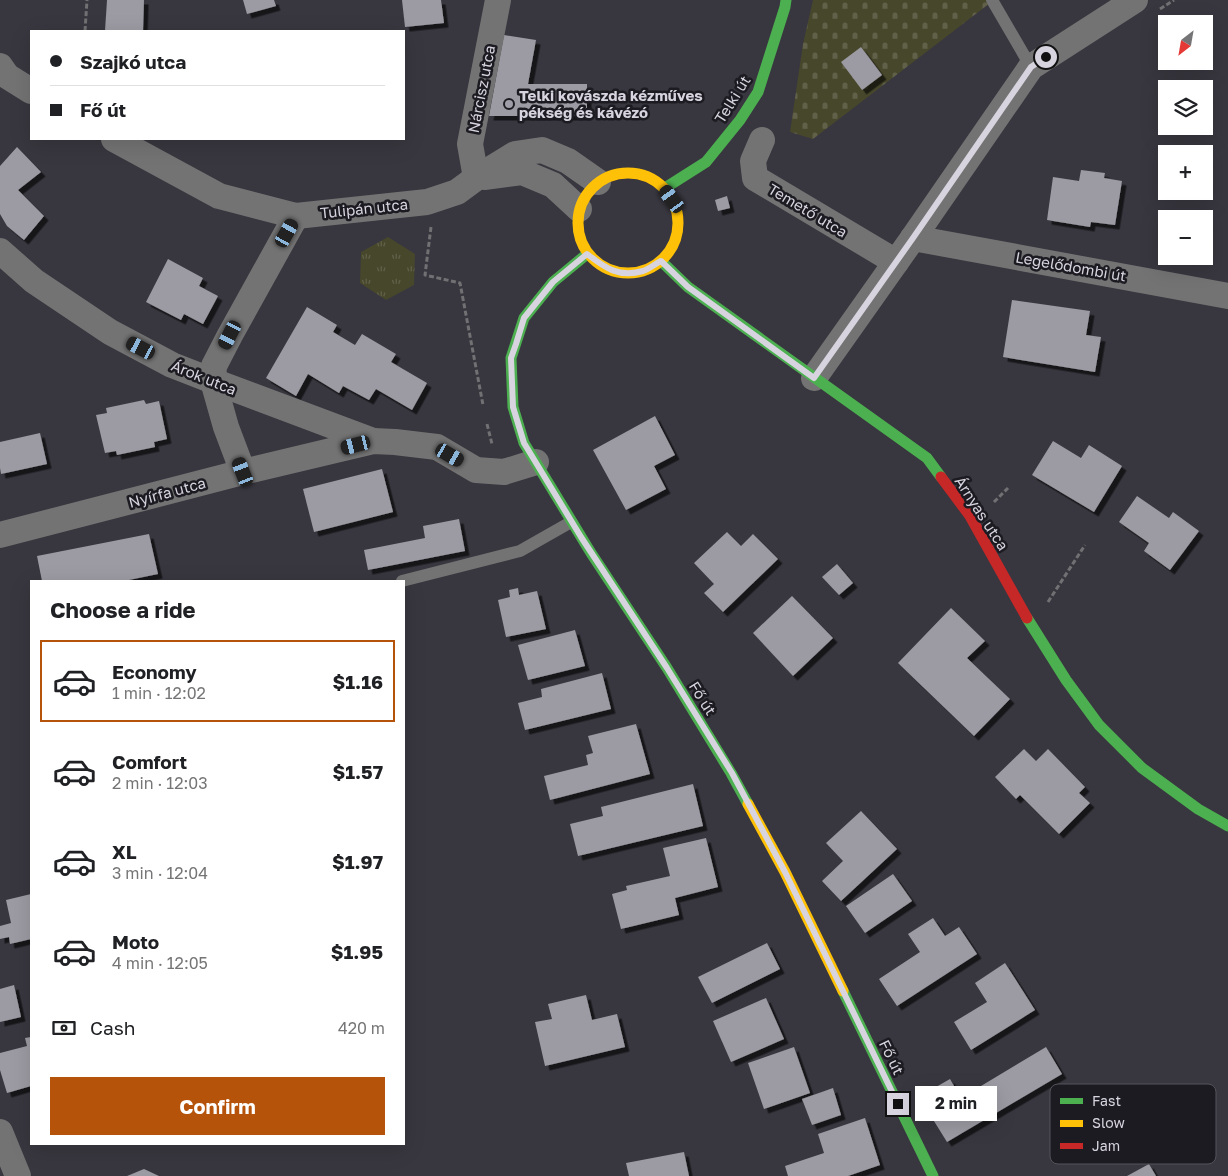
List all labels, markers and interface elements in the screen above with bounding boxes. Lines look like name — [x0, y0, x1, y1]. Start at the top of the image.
north arrow — [1158, 15, 1212, 70]
map controls — [1158, 15, 1213, 265]
street label: Nárcisz utca — [464, 44, 498, 134]
route start — [1035, 46, 1057, 68]
text: Szajkó utca — [80, 50, 186, 73]
street label: Telki út — [710, 72, 754, 126]
button: layers — [1158, 80, 1213, 135]
place label: Telki kovászda kézműves pékség és kávézó — [519, 86, 703, 121]
text: Fő út — [80, 98, 126, 121]
marker: Telki kovászda kézműves pékség és kávézó — [503, 98, 515, 110]
button: + — [1158, 145, 1213, 200]
street label: Temető utca — [765, 179, 851, 241]
car — [657, 182, 686, 216]
street label: Tulipán utca — [319, 194, 409, 222]
button: − — [1158, 210, 1213, 265]
car — [273, 216, 300, 250]
street label: Legelődombi út — [1014, 247, 1128, 285]
car — [216, 318, 243, 352]
car — [124, 335, 157, 361]
street label: Árok utca — [169, 356, 239, 398]
car — [339, 434, 372, 456]
car — [433, 441, 466, 469]
car — [230, 455, 255, 489]
street label: Nyírfa utca — [126, 473, 208, 511]
street label: Árnyas utca — [951, 473, 1013, 553]
text: Choose a ride — [50, 596, 196, 623]
icon: car — [52, 659, 97, 704]
text: Economy — [112, 660, 197, 683]
text: $1.16 — [333, 670, 383, 693]
street label: Fő út — [686, 678, 720, 718]
text: 1 min · 12:02 — [112, 683, 206, 703]
icon: car — [52, 749, 97, 794]
text: Comfort — [112, 750, 187, 773]
text: $1.57 — [332, 760, 383, 783]
text: 2 min · 12:03 — [112, 773, 208, 793]
icon: car — [52, 839, 97, 884]
text: XL — [112, 840, 137, 863]
text: $1.97 — [332, 850, 383, 873]
text: 3 min · 12:04 — [112, 863, 208, 883]
icon: car — [52, 929, 97, 974]
text: Moto — [112, 930, 159, 953]
text: $1.95 — [331, 940, 383, 963]
text: 4 min · 12:05 — [112, 953, 208, 973]
icon: cash — [50, 1014, 78, 1042]
text: Cash — [90, 1016, 135, 1039]
text: 420 m — [338, 1018, 385, 1038]
street label: Fő út — [876, 1037, 908, 1077]
button: Confirm — [50, 1077, 385, 1135]
legend — [1050, 1084, 1216, 1164]
callout: 2 min — [916, 1086, 998, 1122]
text: Fast — [1092, 1092, 1121, 1109]
route end — [887, 1093, 909, 1115]
text: 2 min — [935, 1093, 977, 1113]
text: Slow — [1092, 1114, 1125, 1131]
text: Jam — [1092, 1137, 1120, 1154]

